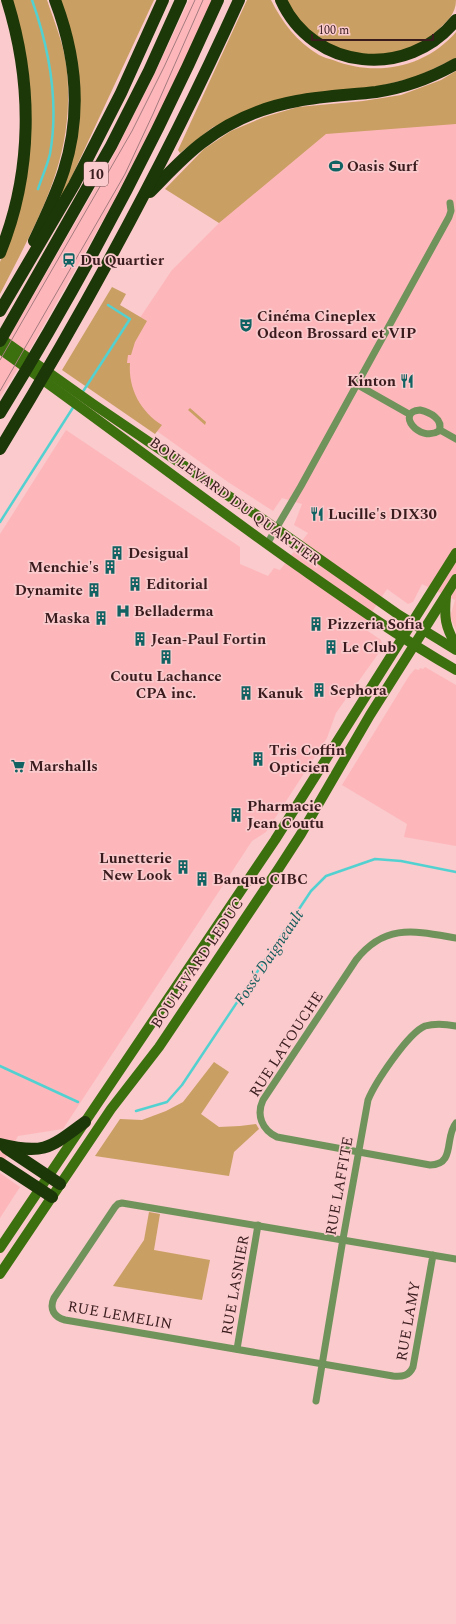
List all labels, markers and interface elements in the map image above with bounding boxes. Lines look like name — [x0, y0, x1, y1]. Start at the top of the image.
scale bar — [312, 16, 433, 42]
text: 100 m — [318, 21, 349, 40]
place label: Oasis Surf — [347, 155, 419, 178]
sports icon: Oasis Surf — [328, 158, 344, 174]
road number: 10 — [84, 162, 108, 186]
place label: Du Quartier — [80, 249, 165, 272]
station icon: Du Quartier — [61, 252, 77, 268]
place label: Cinéma Cineplex Odeon Brossard et VIP — [257, 305, 416, 345]
theatre icon: Cinéma Cineplex Odeon Brossard et VIP — [238, 317, 254, 333]
place label: Kinton — [347, 370, 396, 393]
restaurant icon: Kinton — [399, 373, 415, 389]
street label: BOULEVARD DU QUARTIER — [144, 431, 325, 572]
place label: Lucille's DIX30 — [328, 503, 437, 526]
restaurant icon: Lucille's DIX30 — [309, 506, 325, 522]
place label: Desigual — [128, 542, 189, 565]
building icon: Desigual — [109, 545, 125, 561]
place label: Menchie's — [28, 556, 99, 579]
building icon: Menchie's — [102, 559, 118, 575]
place label: Editorial — [146, 573, 208, 596]
building icon: Editorial — [127, 576, 143, 592]
place label: Dynamite — [15, 579, 83, 602]
building icon: Dynamite — [86, 582, 102, 598]
place label: Belladerma — [134, 600, 214, 623]
hospital icon: Belladerma — [115, 603, 131, 619]
place label: Maska — [44, 607, 90, 630]
building icon: Maska — [93, 610, 109, 626]
place label: Pizzeria Sofia — [327, 613, 423, 636]
building icon: Pizzeria Sofia — [308, 616, 324, 632]
place label: Jean-Paul Fortin — [151, 628, 266, 651]
building icon: Jean-Paul Fortin — [132, 631, 148, 647]
place label: Le Club — [342, 636, 396, 659]
building icon: Le Club — [323, 639, 339, 655]
building icon: Coutu Lachance CPA inc. — [158, 649, 174, 665]
place label: Coutu Lachance CPA inc. — [110, 665, 222, 705]
place label: Sephora — [330, 679, 387, 702]
place label: Kanuk — [257, 682, 303, 705]
building icon: Sephora — [311, 682, 327, 698]
building icon: Kanuk — [238, 685, 254, 701]
place label: Tris Coffin Opticien — [269, 739, 345, 779]
building icon: Tris Coffin Opticien — [250, 751, 266, 767]
place label: Marshalls — [29, 755, 98, 778]
supermarket icon: Marshalls — [10, 758, 26, 774]
place label: Pharmacie Jean Coutu — [247, 795, 324, 835]
building icon: Pharmacie Jean Coutu — [228, 807, 244, 823]
place label: Lunetterie New Look — [99, 847, 172, 887]
building icon: Lunetterie New Look — [175, 859, 191, 875]
place label: Banque CIBC — [213, 868, 308, 891]
building icon: Banque CIBC — [194, 871, 210, 887]
street label: BOULEVARD LEDUC — [145, 893, 250, 1033]
water label: Fossé Daigneault — [228, 904, 310, 1010]
street label: RUE LATOUCHE — [244, 987, 329, 1102]
street label: RUE LAFFITE — [319, 1135, 359, 1237]
street label: RUE LASNIER — [215, 1233, 256, 1337]
street label: RUE LAMY — [390, 1279, 427, 1363]
street label: RUE LEMELIN — [66, 1295, 174, 1336]

